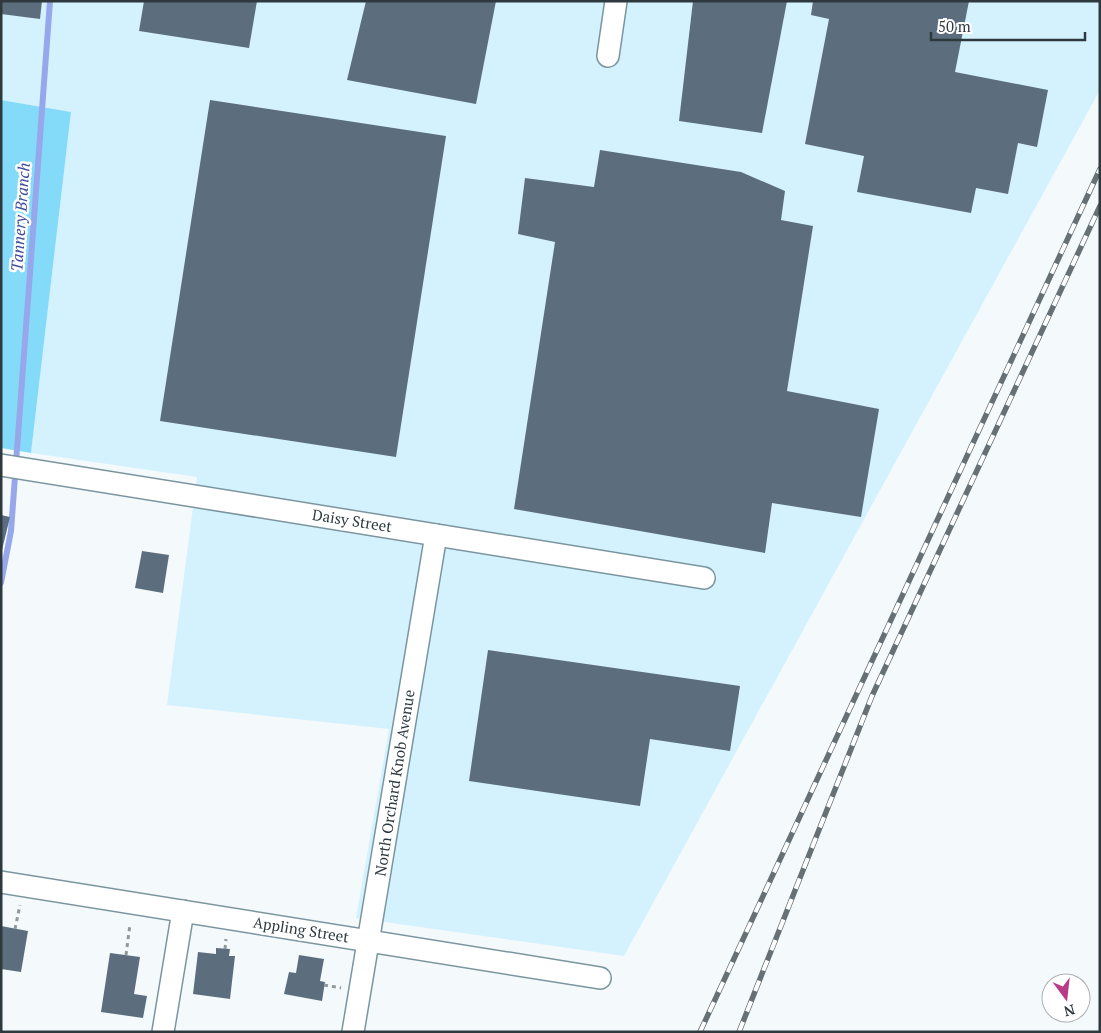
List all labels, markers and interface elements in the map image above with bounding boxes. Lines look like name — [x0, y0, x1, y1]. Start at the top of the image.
scale bar — [931, 10, 1085, 42]
text: 50 m — [938, 16, 971, 36]
water label: Tannery Branch — [5, 162, 35, 272]
street label: Daisy Street — [311, 504, 394, 536]
street label: North Orchard Knob Avenue — [369, 688, 419, 878]
street label: Appling Street — [252, 912, 351, 947]
north arrow — [1041, 973, 1091, 1023]
text: N — [1062, 1000, 1077, 1022]

